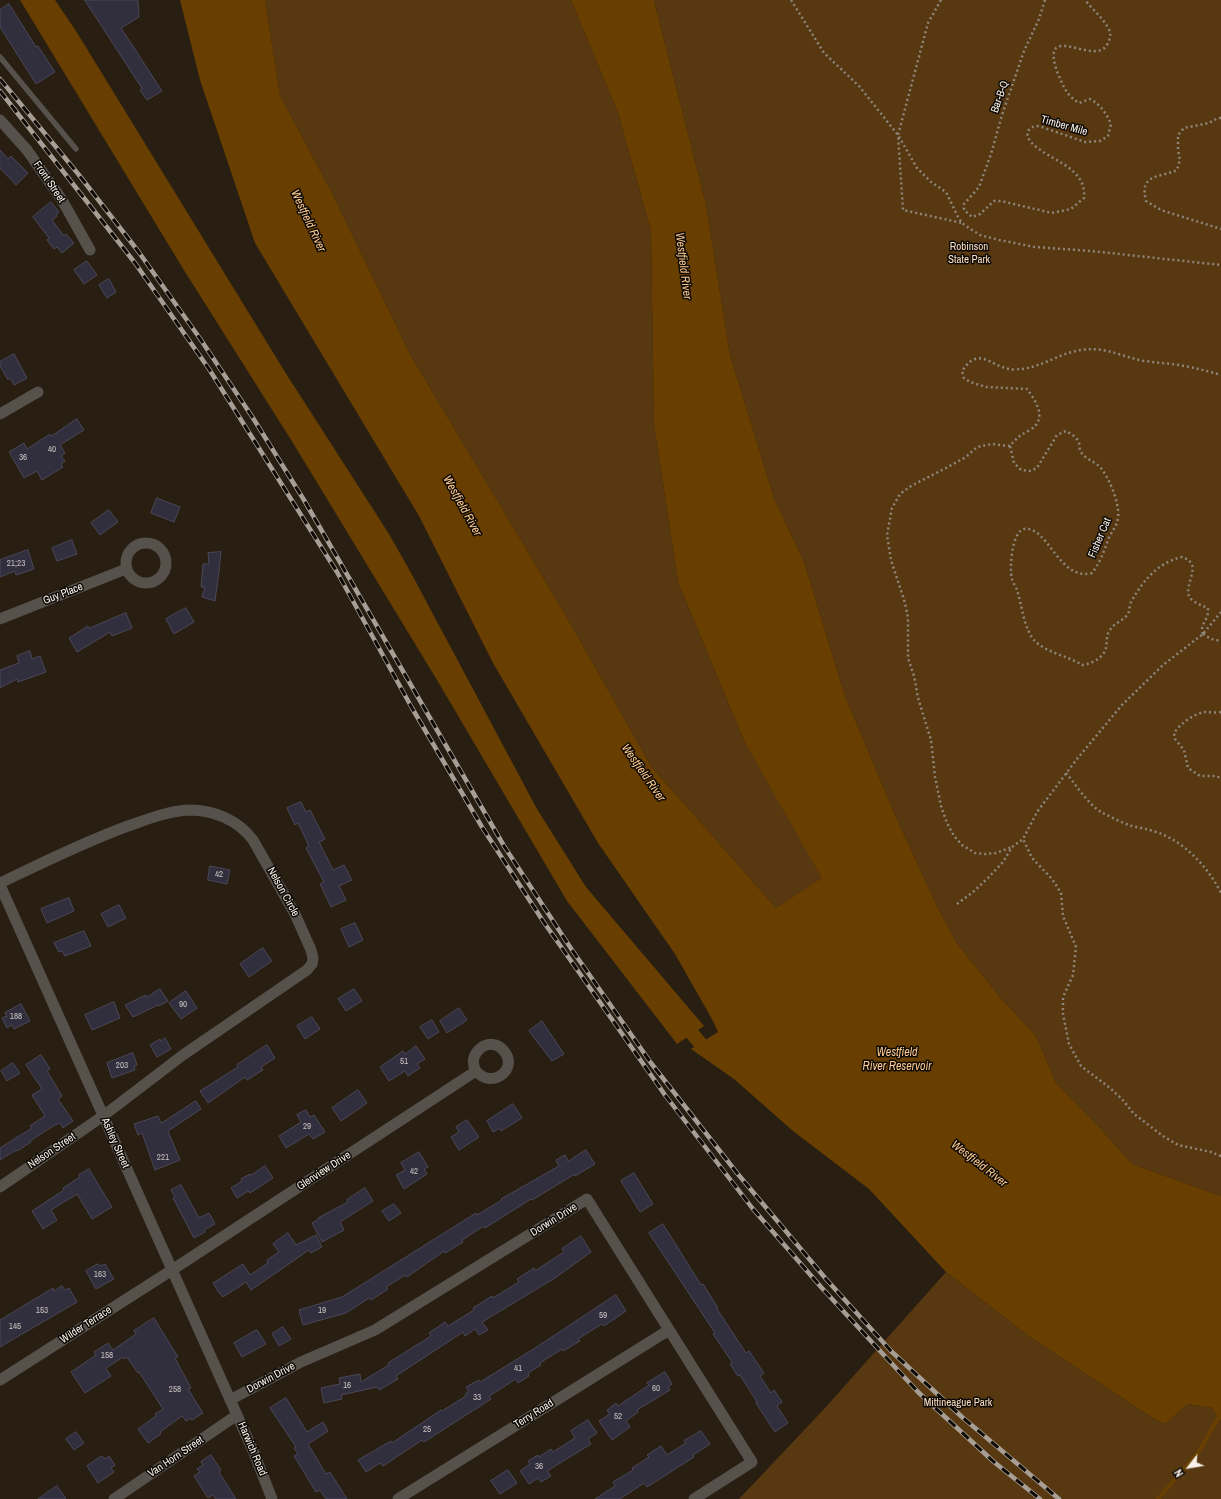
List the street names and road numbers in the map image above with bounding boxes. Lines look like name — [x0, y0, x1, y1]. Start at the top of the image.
street label: Bar-B-Q — [988, 79, 1012, 115]
street label: Timber Mile — [1039, 113, 1089, 139]
street label: Front Street — [30, 159, 68, 205]
street label: Fisher Cat — [1086, 516, 1114, 560]
street label: Guy Place — [41, 580, 85, 608]
street label: Nelson Circle — [264, 865, 302, 919]
street label: Ashley Street — [98, 1116, 132, 1170]
street label: Nelson Street — [26, 1130, 78, 1172]
street label: Glenview Drive — [295, 1149, 353, 1193]
street label: Dorwin Drive — [528, 1200, 580, 1240]
street label: Wilder Terrace — [58, 1303, 114, 1347]
street label: Dorwin Drive — [245, 1360, 297, 1396]
street label: Terry Road — [512, 1397, 556, 1431]
street label: Harwich Road — [235, 1420, 269, 1478]
street label: Van Horn Street — [146, 1434, 206, 1480]

